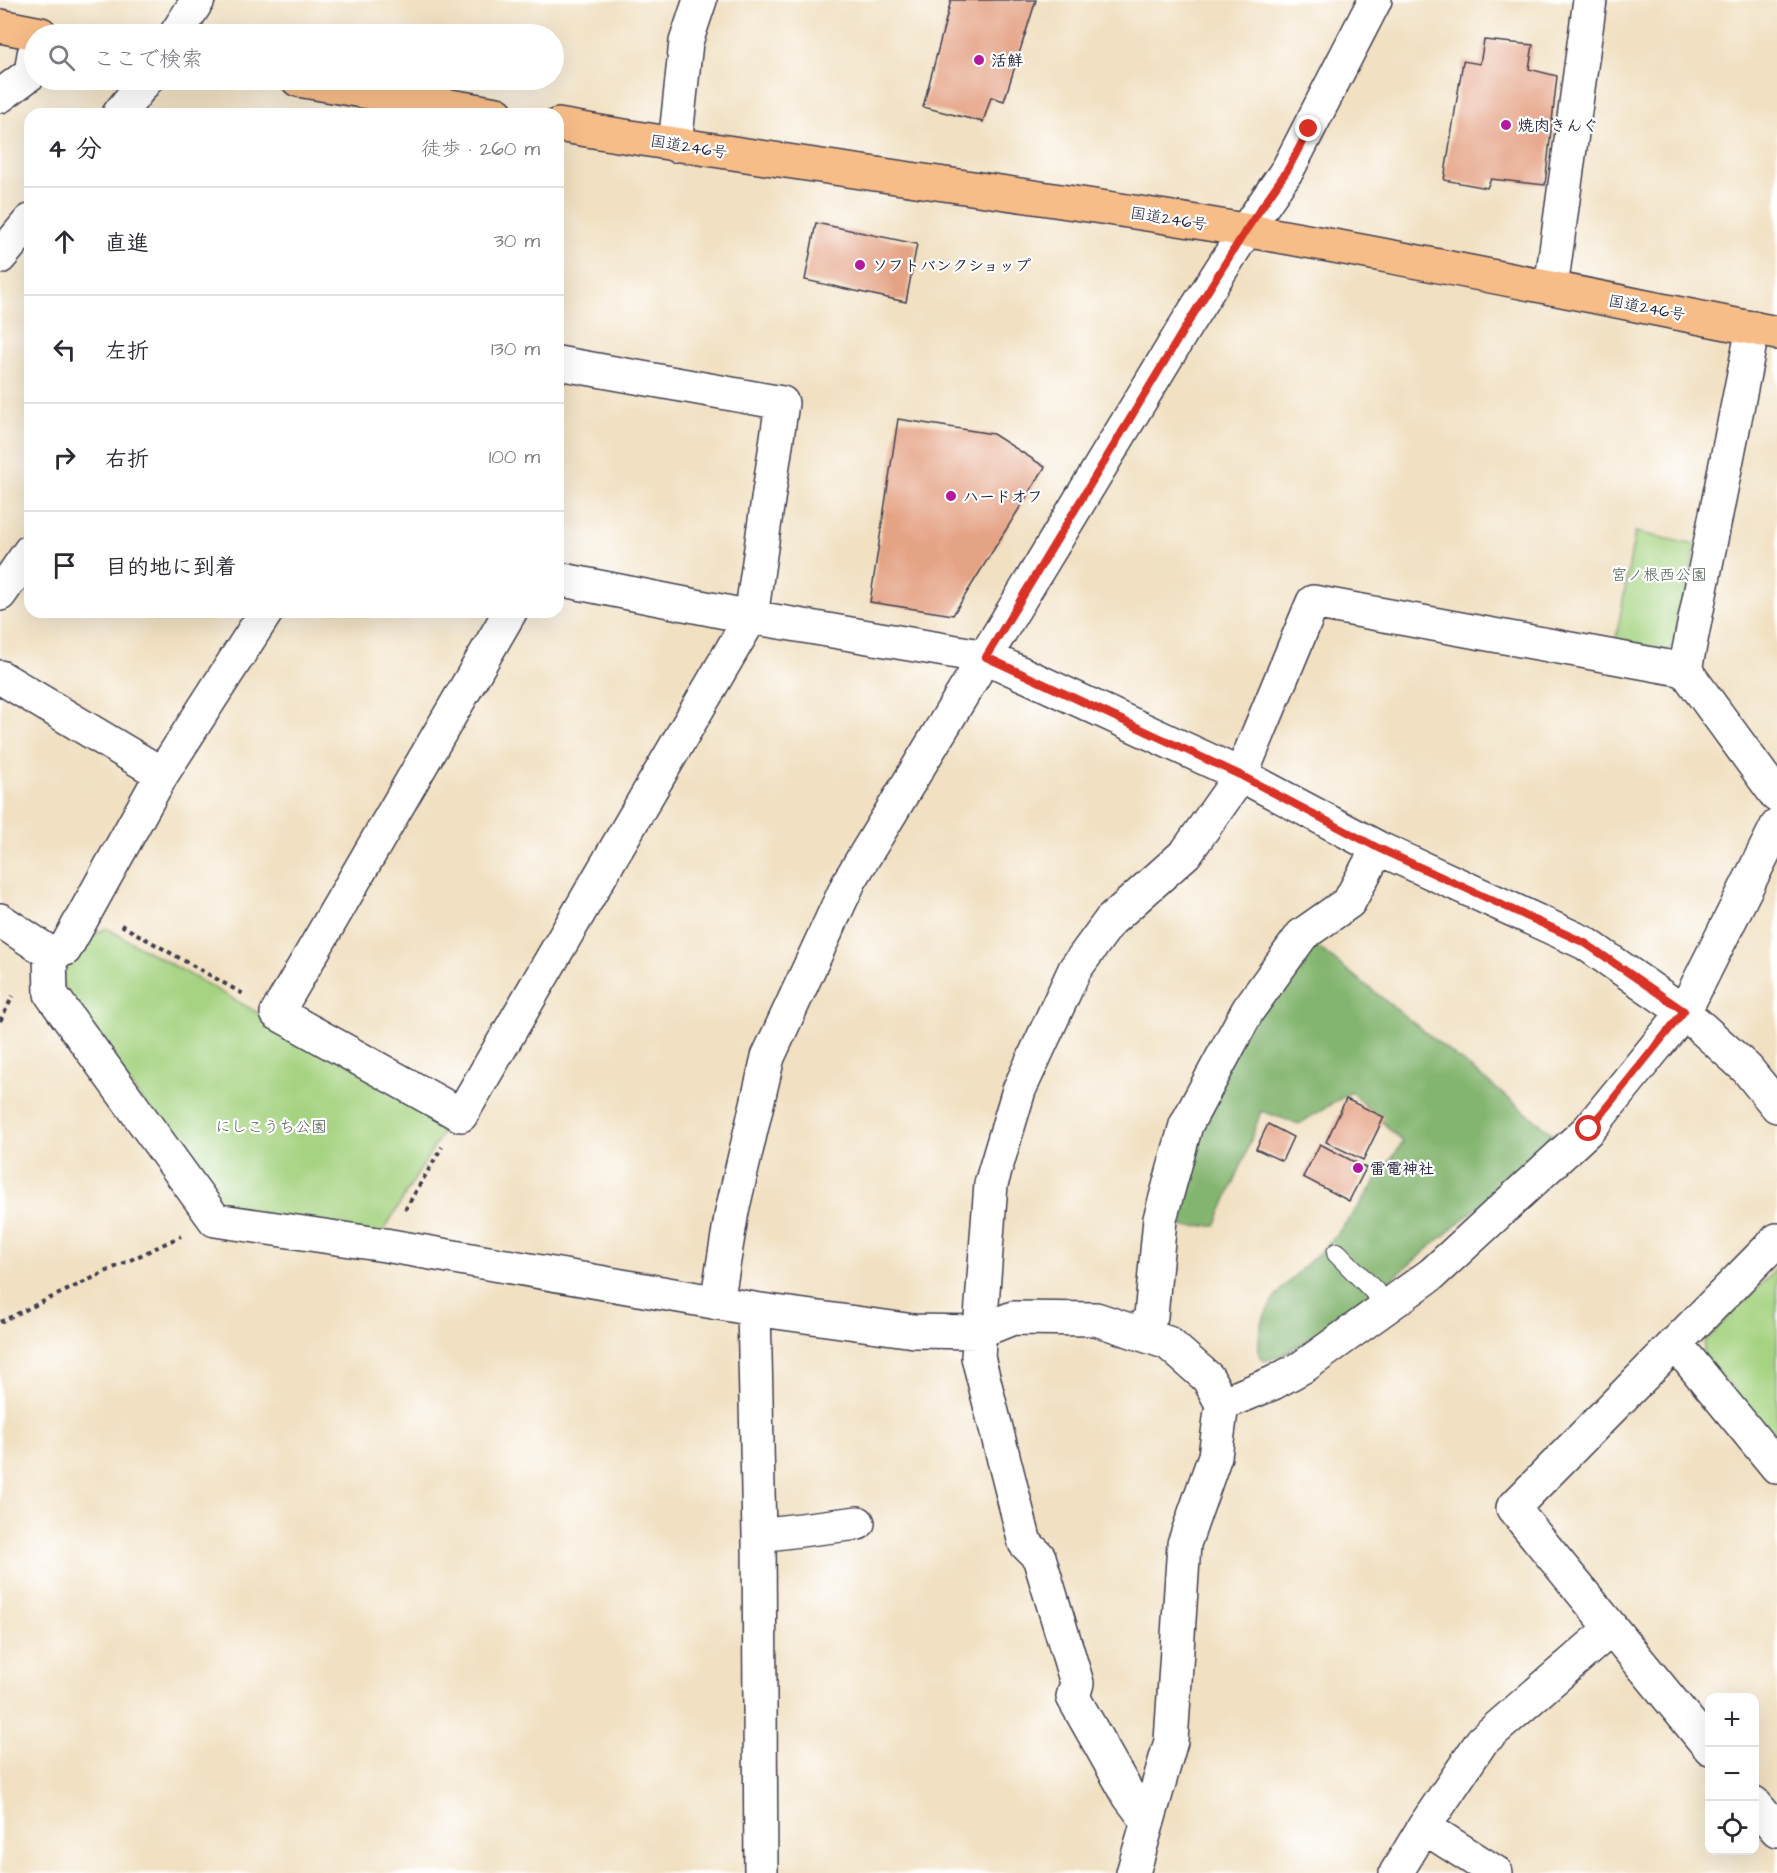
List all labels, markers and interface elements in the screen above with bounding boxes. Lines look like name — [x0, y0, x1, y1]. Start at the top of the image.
search box — [24, 24, 564, 90]
icon: search — [45, 41, 78, 74]
text: ここで検索 — [93, 44, 203, 75]
place label: 活鮮 — [991, 50, 1023, 72]
marker: 活鮮 — [972, 53, 986, 67]
route end — [1295, 115, 1321, 141]
place label: 焼肉きんぐ — [1518, 115, 1598, 137]
marker: 焼肉きんぐ — [1499, 118, 1513, 132]
street label: 国道246号 — [649, 130, 729, 164]
text: 4 分 — [48, 131, 102, 167]
text: 徒歩 · 260 m — [421, 135, 540, 163]
street label: 国道246号 — [1129, 202, 1209, 236]
icon: ahead — [48, 225, 81, 258]
text: 30 m — [494, 227, 540, 255]
text: 直進 — [105, 228, 149, 259]
place label: ソフトバンクショップ — [872, 255, 1031, 277]
marker: ソフトバンクショップ — [853, 258, 867, 272]
street label: 国道246号 — [1606, 290, 1687, 326]
icon: left — [48, 333, 81, 366]
text: 130 m — [491, 335, 540, 363]
text: 左折 — [105, 336, 149, 367]
icon: right — [48, 441, 81, 474]
text: 100 m — [489, 443, 540, 471]
text: 右折 — [105, 444, 149, 475]
place label: ハードオフ — [963, 486, 1043, 508]
marker: ハードオフ — [944, 489, 958, 503]
icon: arrive — [48, 549, 81, 582]
text: 目的地に到着 — [105, 552, 237, 583]
park label: 宮ノ根西公園 — [1611, 564, 1707, 586]
route start — [1575, 1115, 1601, 1141]
park label: にしこうち公園 — [215, 1116, 327, 1138]
place label: 雷電神社 — [1370, 1158, 1434, 1180]
marker: 雷電神社 — [1351, 1161, 1365, 1175]
map controls — [1705, 1693, 1759, 1855]
button: + — [1705, 1693, 1759, 1747]
button: − — [1705, 1747, 1759, 1801]
button: locate — [1705, 1801, 1759, 1855]

